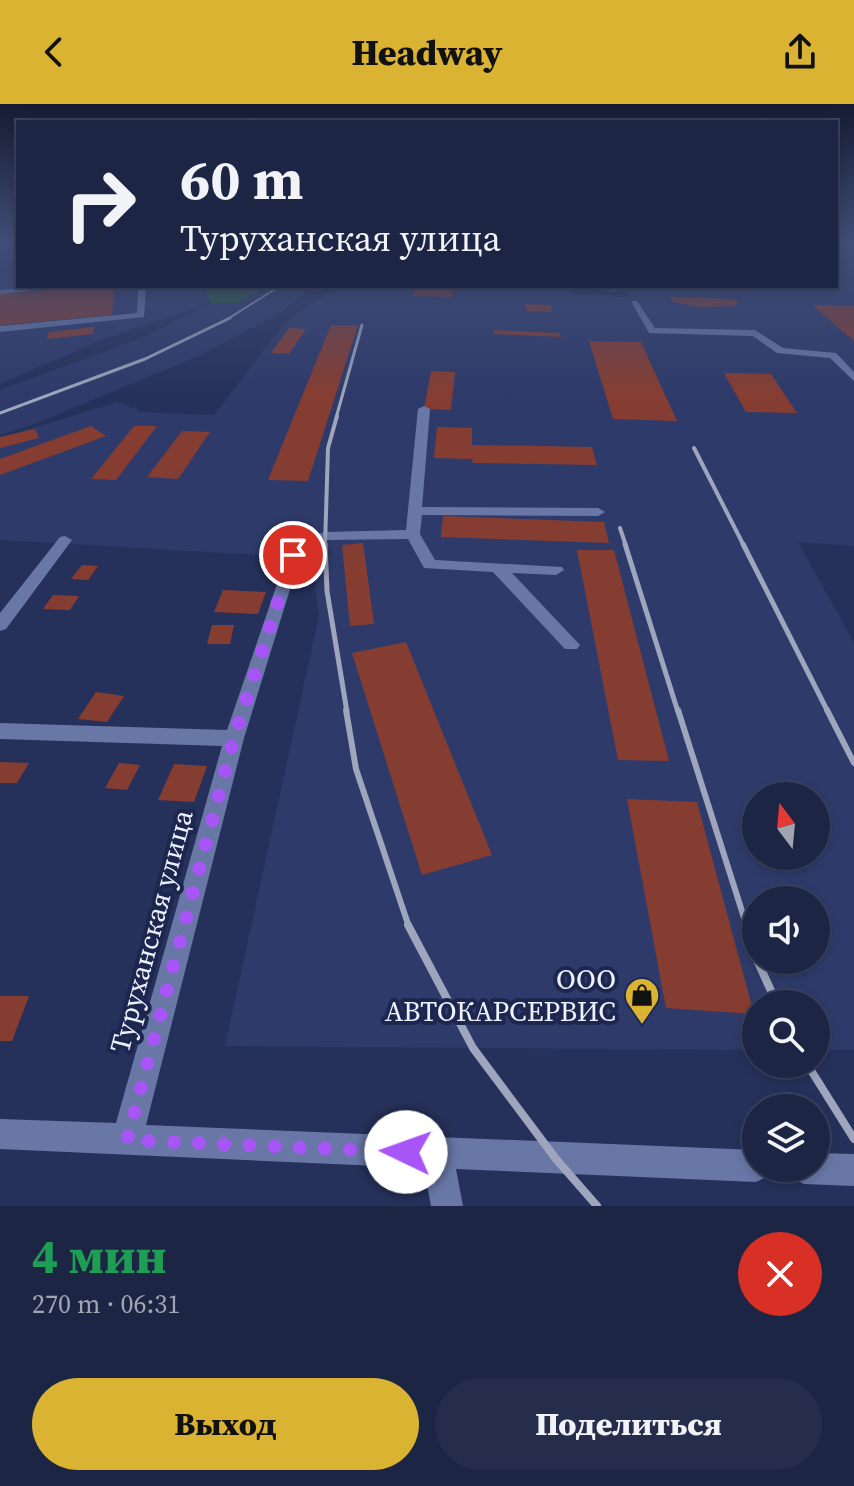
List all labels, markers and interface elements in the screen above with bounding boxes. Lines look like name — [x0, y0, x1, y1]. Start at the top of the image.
text: Headway — [351, 28, 503, 77]
icon: back — [32, 30, 76, 74]
icon: share — [778, 30, 822, 74]
text: 60 m — [180, 141, 303, 218]
icon: right — [48, 152, 152, 256]
text: Туруханская улица — [180, 214, 501, 263]
pin — [259, 521, 327, 589]
icon: arrive — [271, 533, 315, 577]
north arrow — [742, 782, 830, 870]
map controls — [742, 782, 830, 1182]
street label: Туруханская улица — [100, 805, 202, 1056]
button: sound — [742, 886, 830, 974]
place label: ООО АВТОКАРСЕРВИС — [385, 960, 616, 1030]
shop icon: ООО АВТОКАРСЕРВИС — [623, 976, 661, 1026]
button: search — [742, 990, 830, 1078]
button: layers — [742, 1094, 830, 1182]
position arrow — [364, 1110, 448, 1194]
text: 4 мин — [32, 1223, 167, 1289]
button: close — [738, 1232, 822, 1316]
text: 270 m · 06:31 — [32, 1286, 180, 1322]
button: Выход — [32, 1378, 419, 1470]
button: Поделиться — [435, 1378, 822, 1470]

